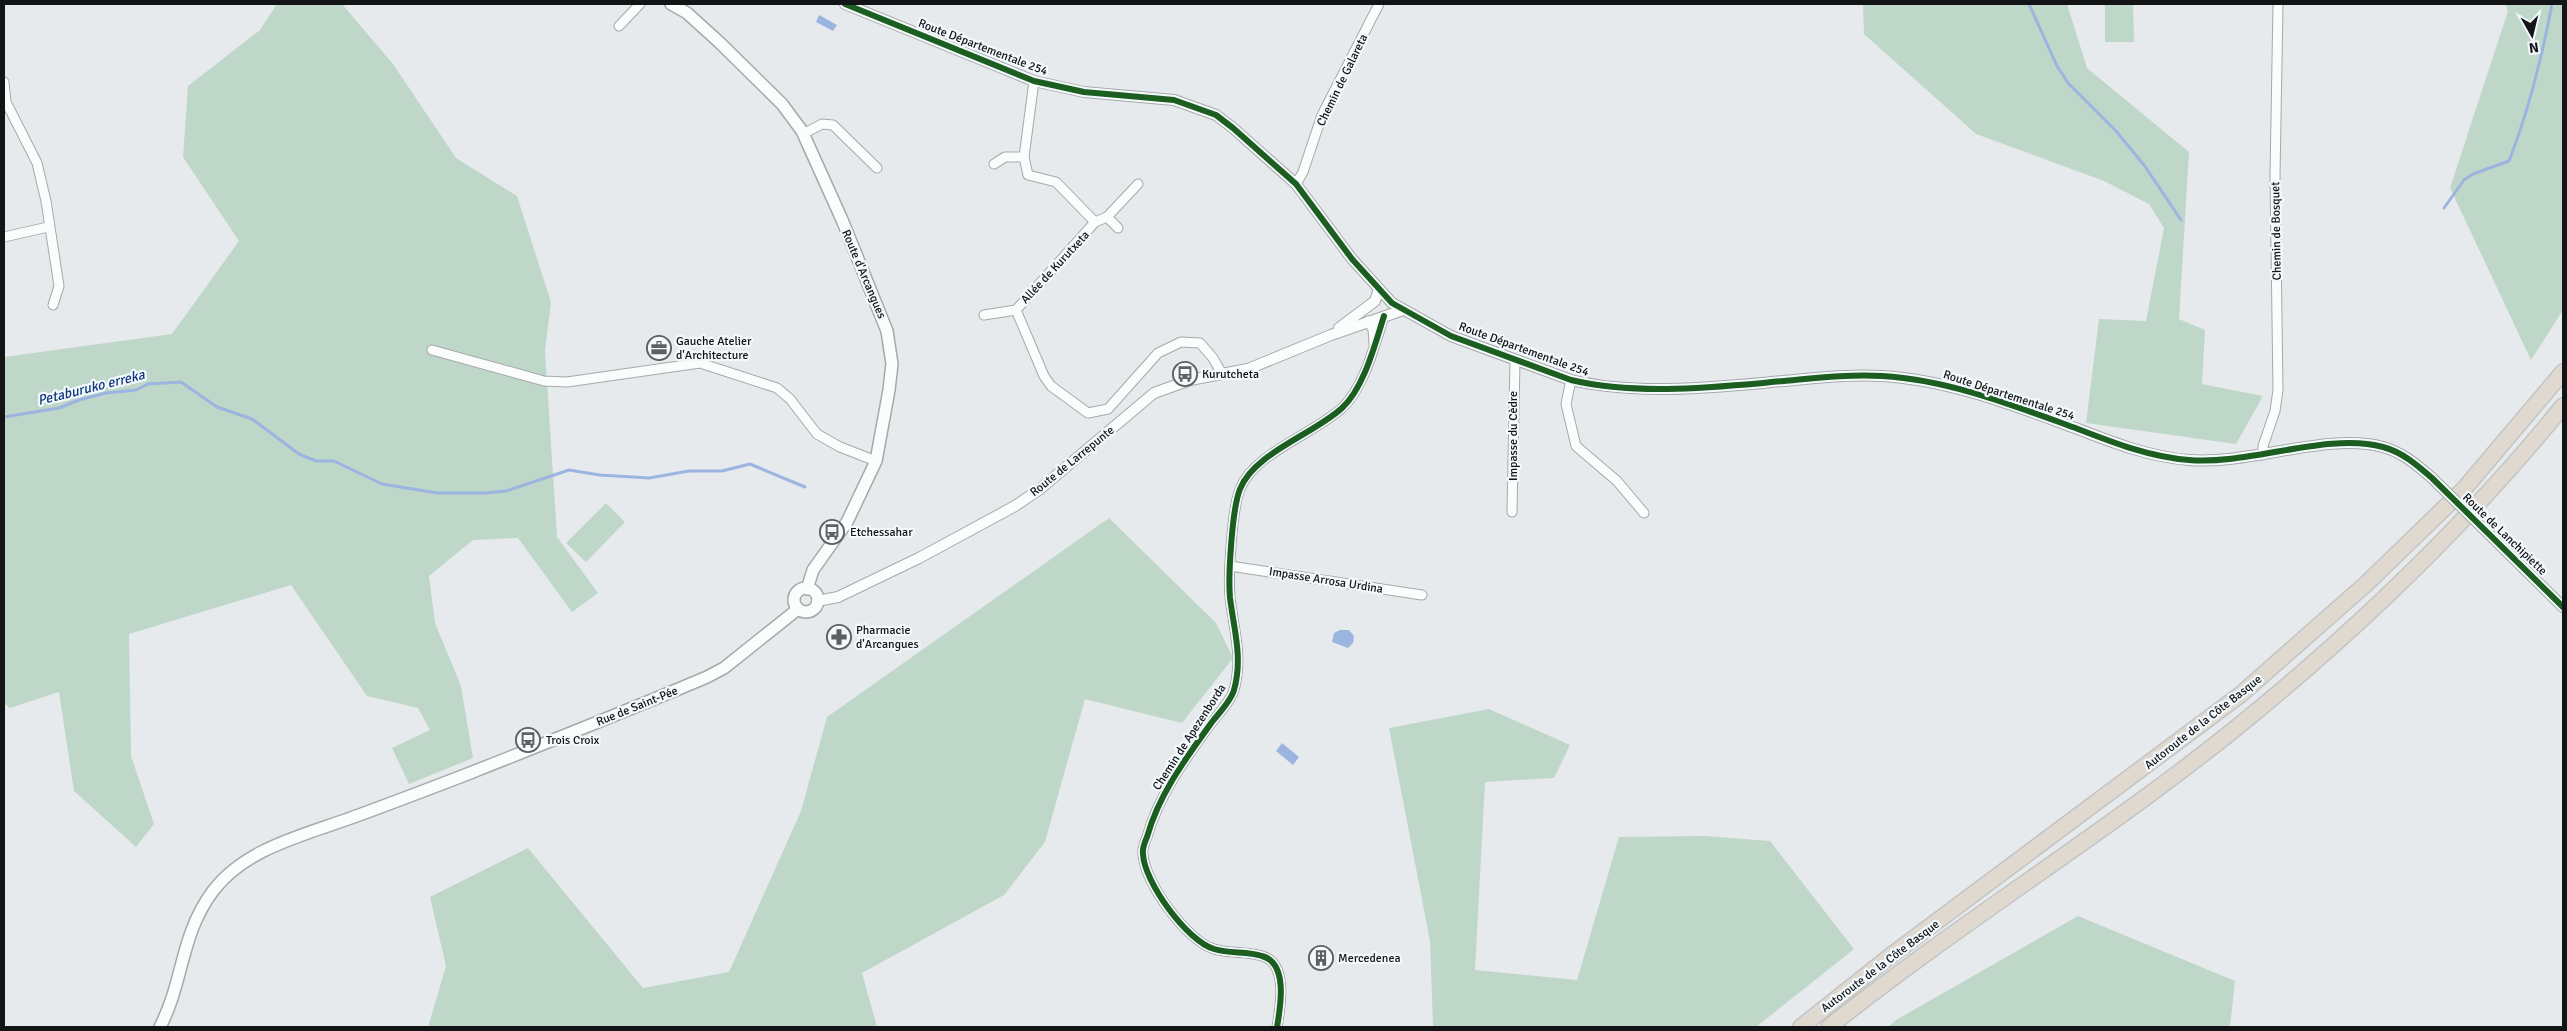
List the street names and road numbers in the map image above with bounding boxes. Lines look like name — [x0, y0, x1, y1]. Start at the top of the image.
street label: Route Départementale 254 — [916, 16, 1050, 79]
street label: Chemin de Galareta — [1314, 32, 1371, 129]
street label: Chemin de Bosquet — [2268, 182, 2285, 280]
street label: Route d'Arcangues — [838, 227, 889, 321]
street label: Allée de Kurutxeta — [1018, 228, 1093, 307]
street label: Route Départementale 254 — [1457, 319, 1591, 380]
street label: Route Départementale 254 — [1941, 367, 2077, 424]
street label: Impasse du Cèdre — [1506, 391, 1521, 481]
street label: Route de Larrepunte — [1027, 423, 1117, 500]
street label: Route de Lanchipiette — [2459, 490, 2550, 579]
street label: Impasse Arrosa Urdina — [1268, 564, 1384, 597]
street label: Autoroute de la Côte Basque — [2142, 672, 2265, 773]
street label: Chemin de Apezenborda — [1149, 681, 1229, 793]
street label: Rue de Saint-Pée — [594, 683, 680, 730]
street label: Autoroute de la Côte Basque — [1818, 917, 1943, 1016]

